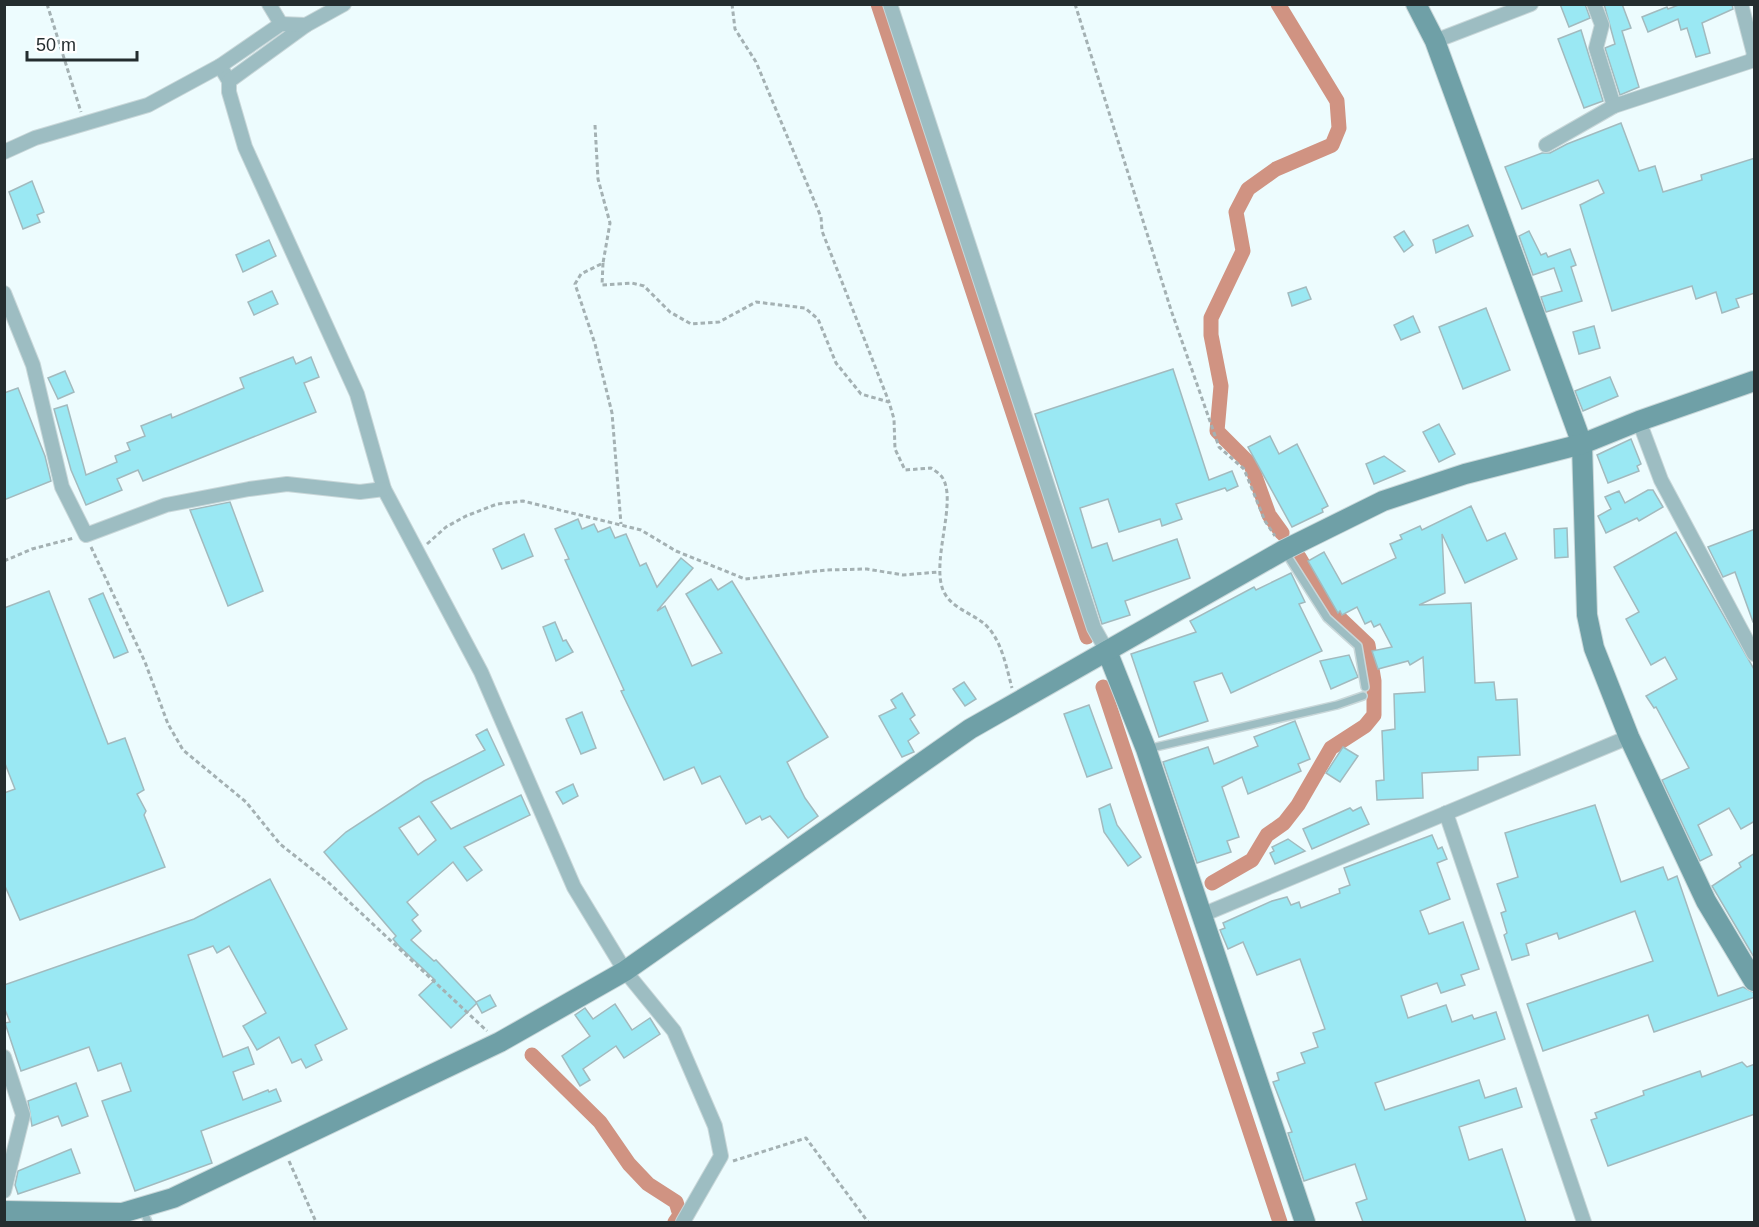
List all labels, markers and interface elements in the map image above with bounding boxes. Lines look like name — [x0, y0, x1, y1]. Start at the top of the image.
scale bar — [27, 24, 136, 62]
text: 50 m — [36, 35, 76, 55]

